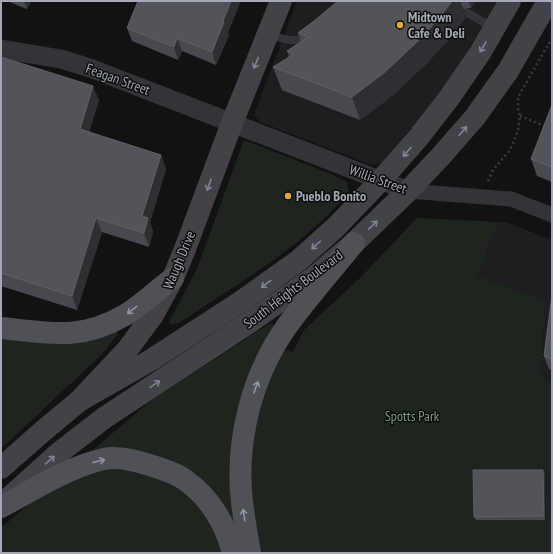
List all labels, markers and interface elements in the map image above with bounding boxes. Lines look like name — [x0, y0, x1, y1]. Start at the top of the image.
place label: Midtown Cafe & Deli — [408, 8, 465, 42]
marker: Midtown Cafe & Deli — [395, 20, 405, 30]
one-way arrow — [479, 41, 487, 53]
one-way arrow — [252, 57, 259, 69]
street label: Feagan Street — [83, 59, 153, 99]
one-way arrow — [458, 126, 467, 137]
one-way arrow — [402, 146, 411, 157]
street label: Willia Street — [347, 160, 409, 198]
one-way arrow — [205, 178, 213, 190]
place label: Pueblo Bonito — [296, 187, 366, 205]
marker: Pueblo Bonito — [283, 191, 293, 201]
one-way arrow — [368, 220, 378, 230]
street label: Waugh Drive — [159, 228, 199, 292]
one-way arrow — [311, 240, 321, 249]
street label: South Heights Boulevard — [240, 246, 346, 332]
one-way arrow — [261, 280, 272, 288]
one-way arrow — [126, 306, 137, 315]
one-way arrow — [150, 380, 161, 388]
one-way arrow — [253, 380, 260, 393]
park label: Spotts Park — [385, 407, 440, 425]
one-way arrow — [45, 456, 56, 465]
one-way arrow — [93, 456, 106, 464]
one-way arrow — [240, 508, 248, 521]

